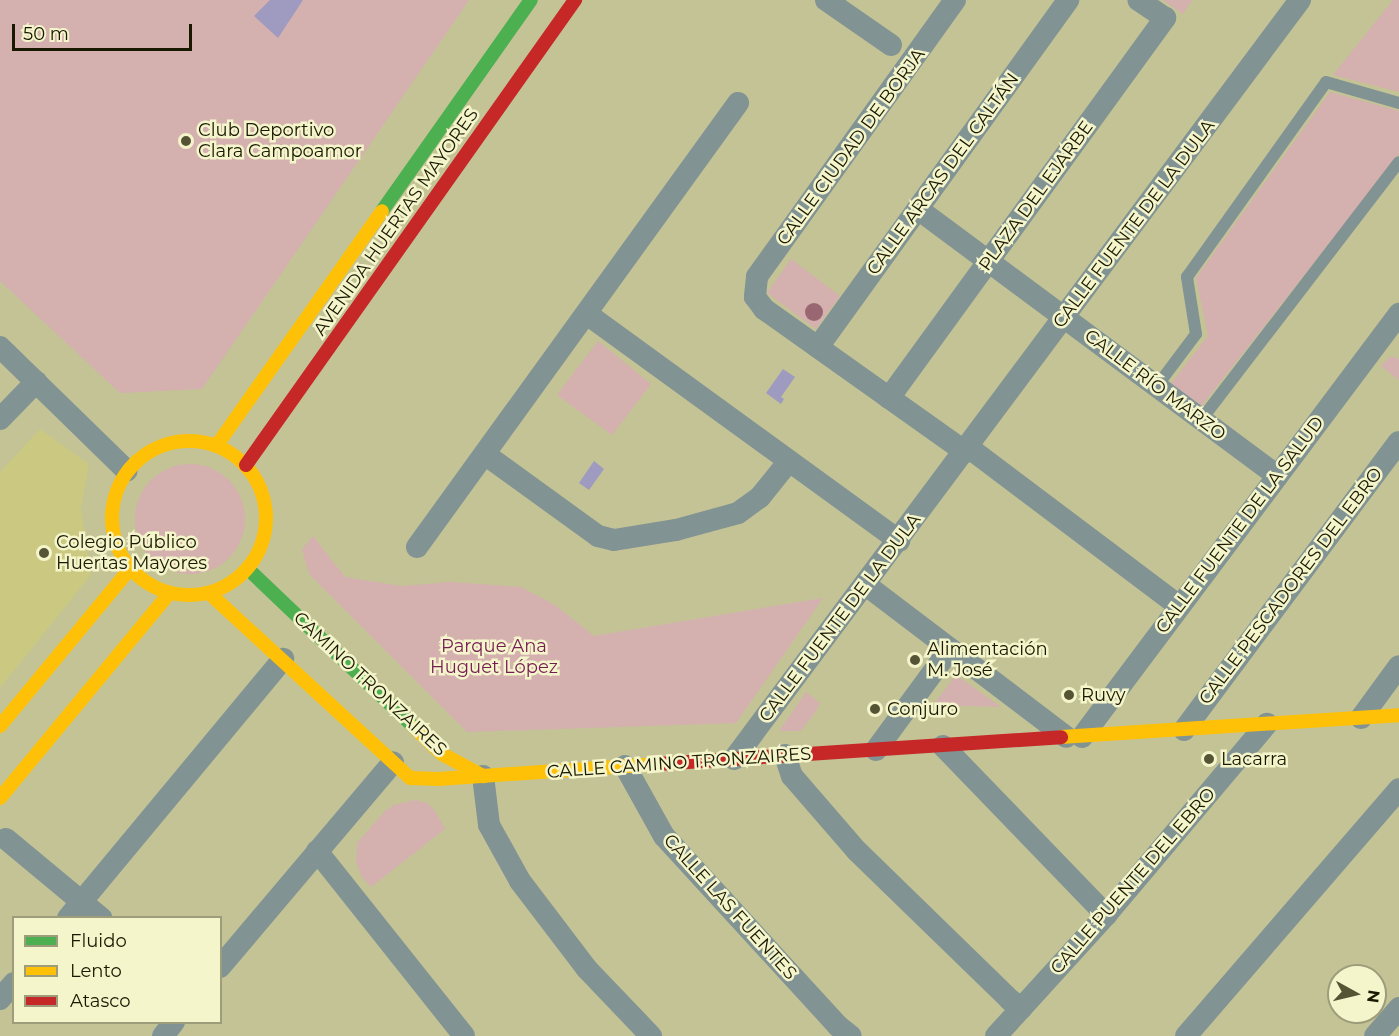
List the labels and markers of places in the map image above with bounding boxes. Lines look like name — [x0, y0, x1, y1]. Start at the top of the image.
place label: Club Deportivo Clara Campoamor — [198, 120, 362, 162]
marker: Club Deportivo Clara Campoamor — [179, 134, 193, 148]
place label: Colegio Público Huertas Mayores — [56, 532, 207, 574]
marker: Colegio Público Huertas Mayores — [37, 546, 51, 560]
place label: Alimentación M. José — [927, 639, 1048, 682]
marker: Alimentación M. José — [908, 653, 922, 667]
place label: Ruvy — [1081, 684, 1126, 706]
marker: Ruvy — [1062, 688, 1076, 702]
place label: Conjuro — [887, 698, 958, 720]
marker: Conjuro — [868, 702, 882, 716]
place label: Lacarra — [1221, 748, 1287, 770]
marker: Lacarra — [1202, 752, 1216, 766]

